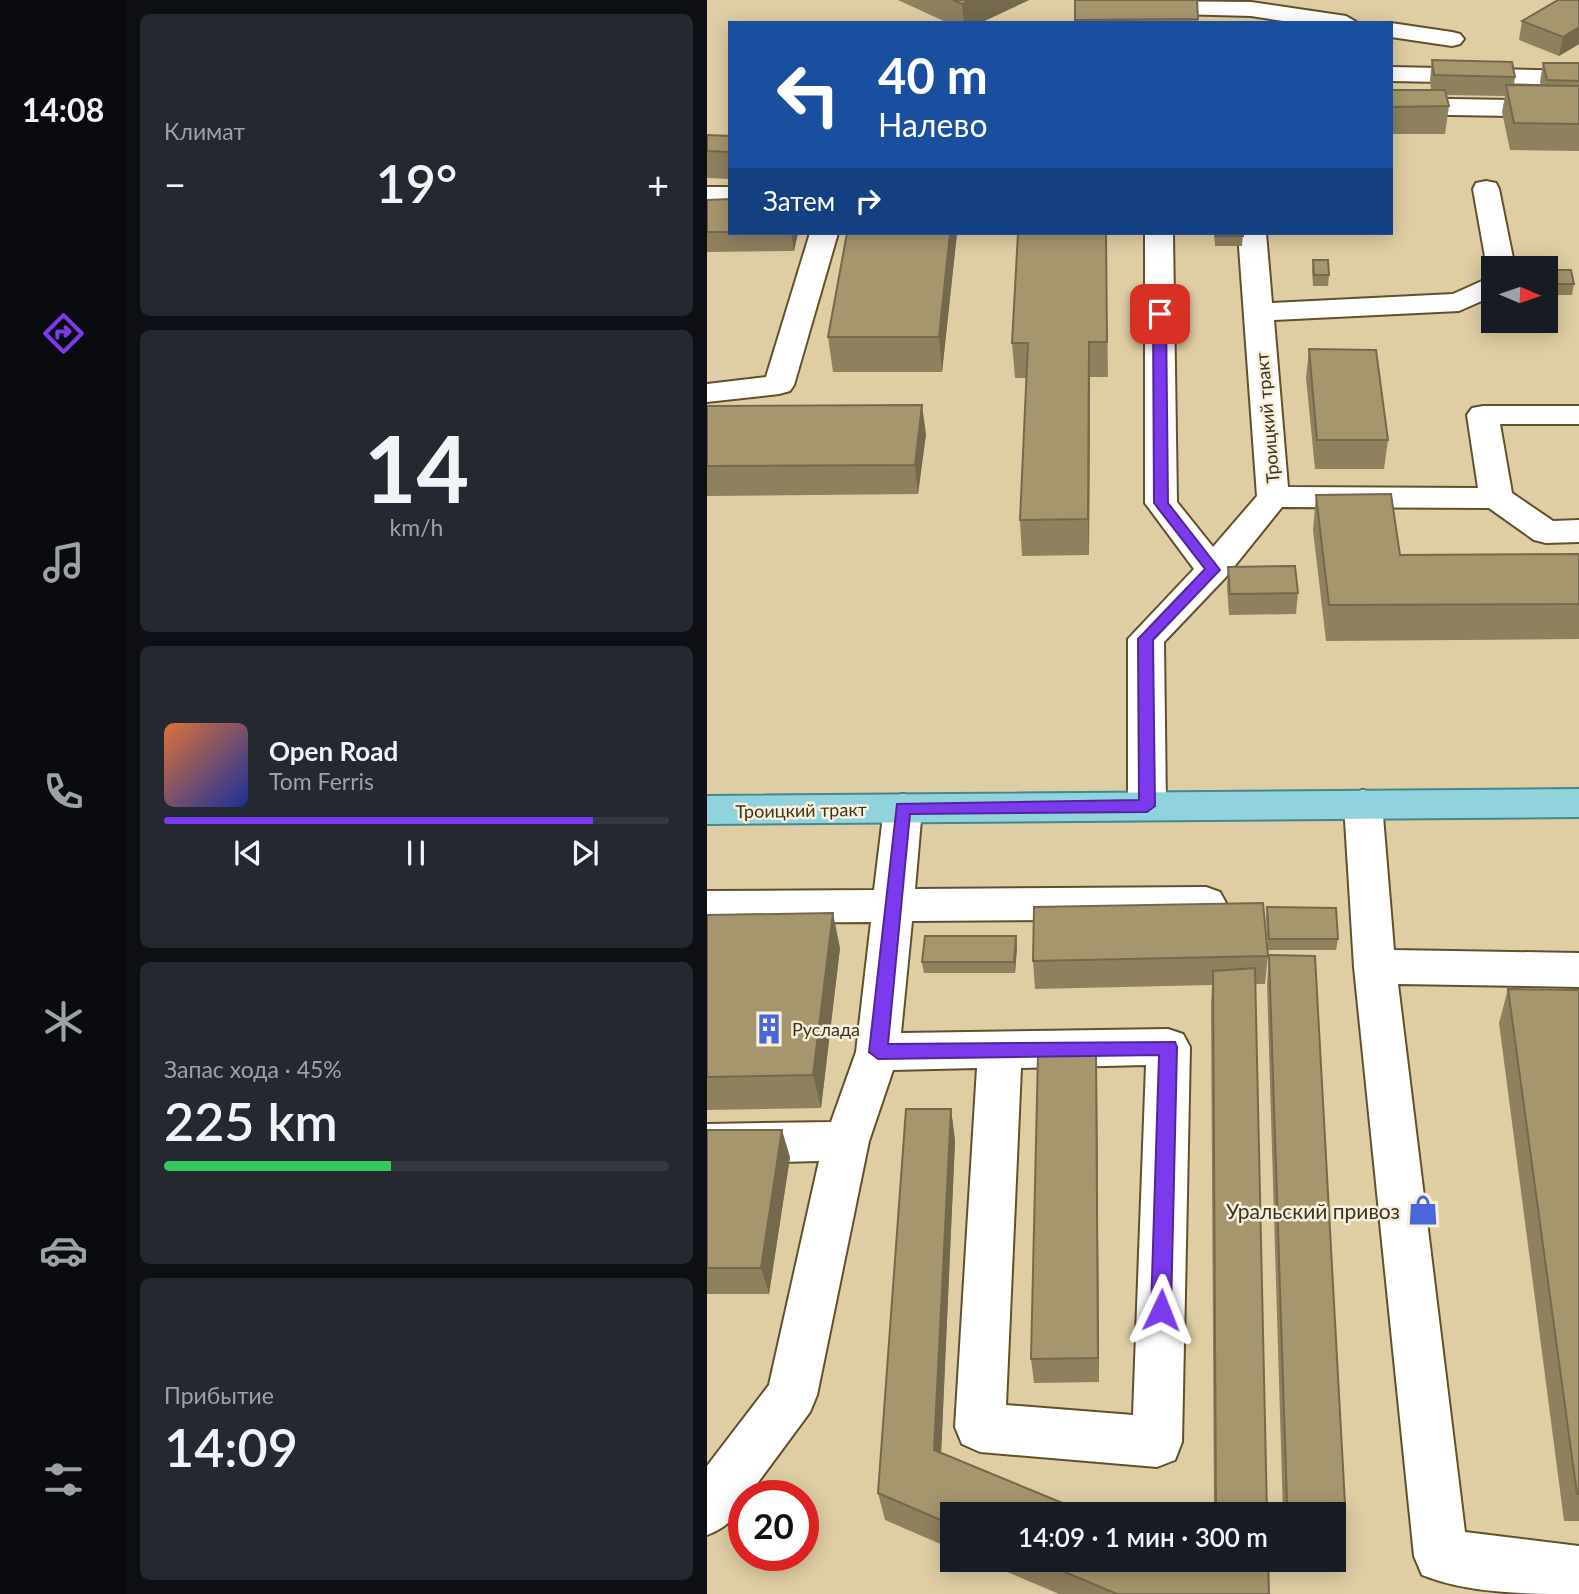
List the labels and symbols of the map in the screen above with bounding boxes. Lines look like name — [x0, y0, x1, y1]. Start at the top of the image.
north arrow — [1481, 256, 1557, 332]
pin — [1130, 284, 1190, 344]
street label: Троицкий тракт — [1250, 352, 1284, 484]
street label: Троицкий тракт — [735, 798, 867, 822]
building icon: Руслада — [752, 1012, 786, 1046]
place label: Руслада — [792, 1018, 860, 1040]
shop icon: Уральский привоз — [1406, 1193, 1440, 1227]
place label: Уральский привоз — [1226, 1198, 1400, 1223]
position arrow — [1124, 1273, 1198, 1347]
speed limit sign: 20 — [728, 1480, 819, 1571]

